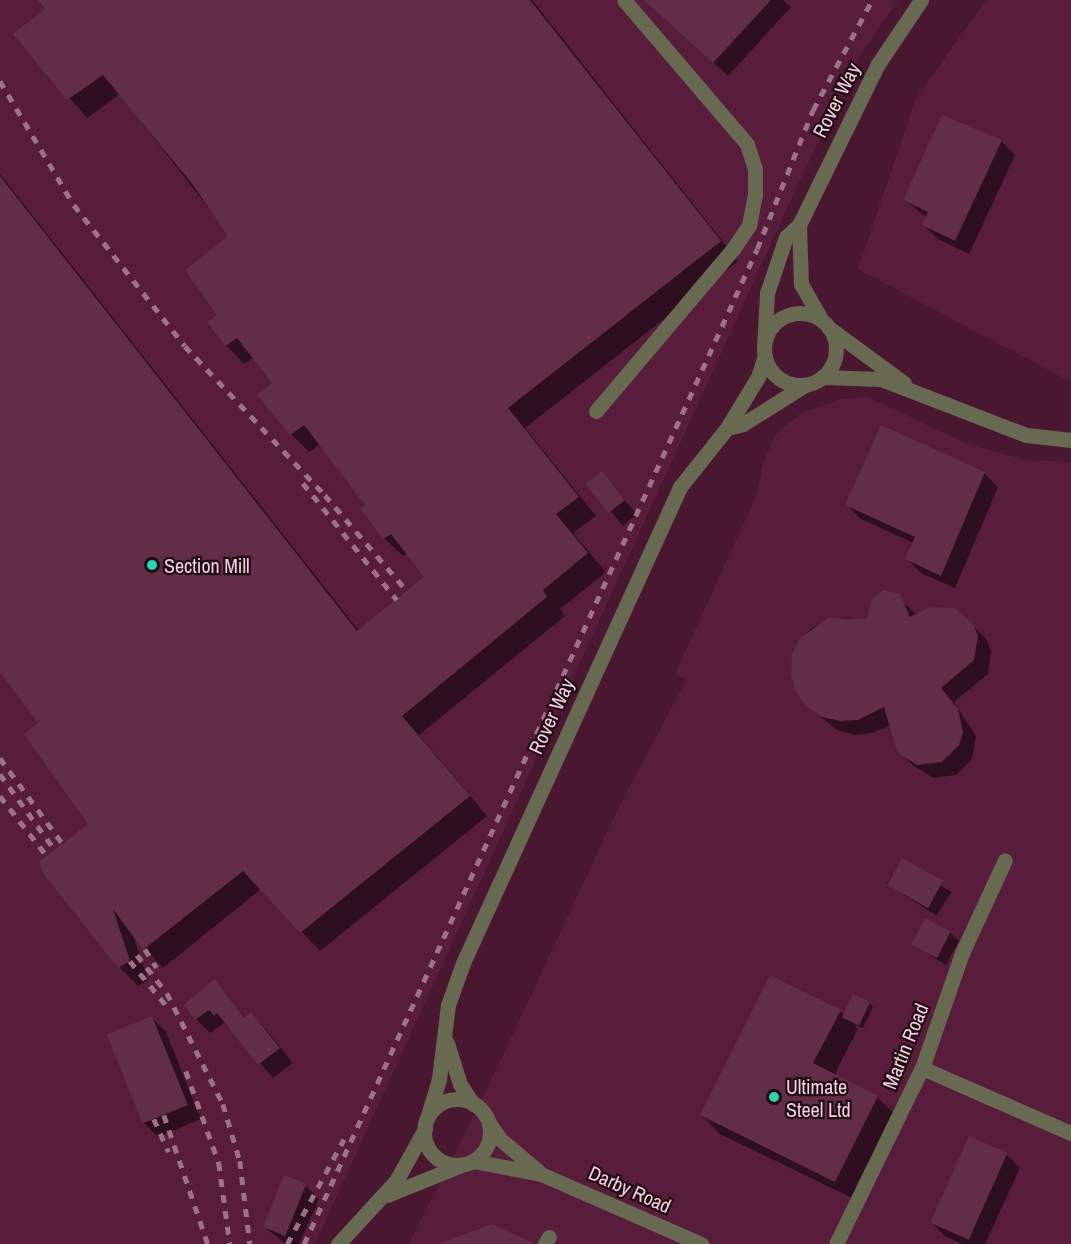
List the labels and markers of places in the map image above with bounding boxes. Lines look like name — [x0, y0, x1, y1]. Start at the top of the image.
place label: Section Mill — [164, 553, 250, 577]
marker: Section Mill — [145, 558, 159, 572]
place label: Ultimate Steel Ltd — [786, 1074, 851, 1121]
marker: Ultimate Steel Ltd — [767, 1090, 781, 1104]

